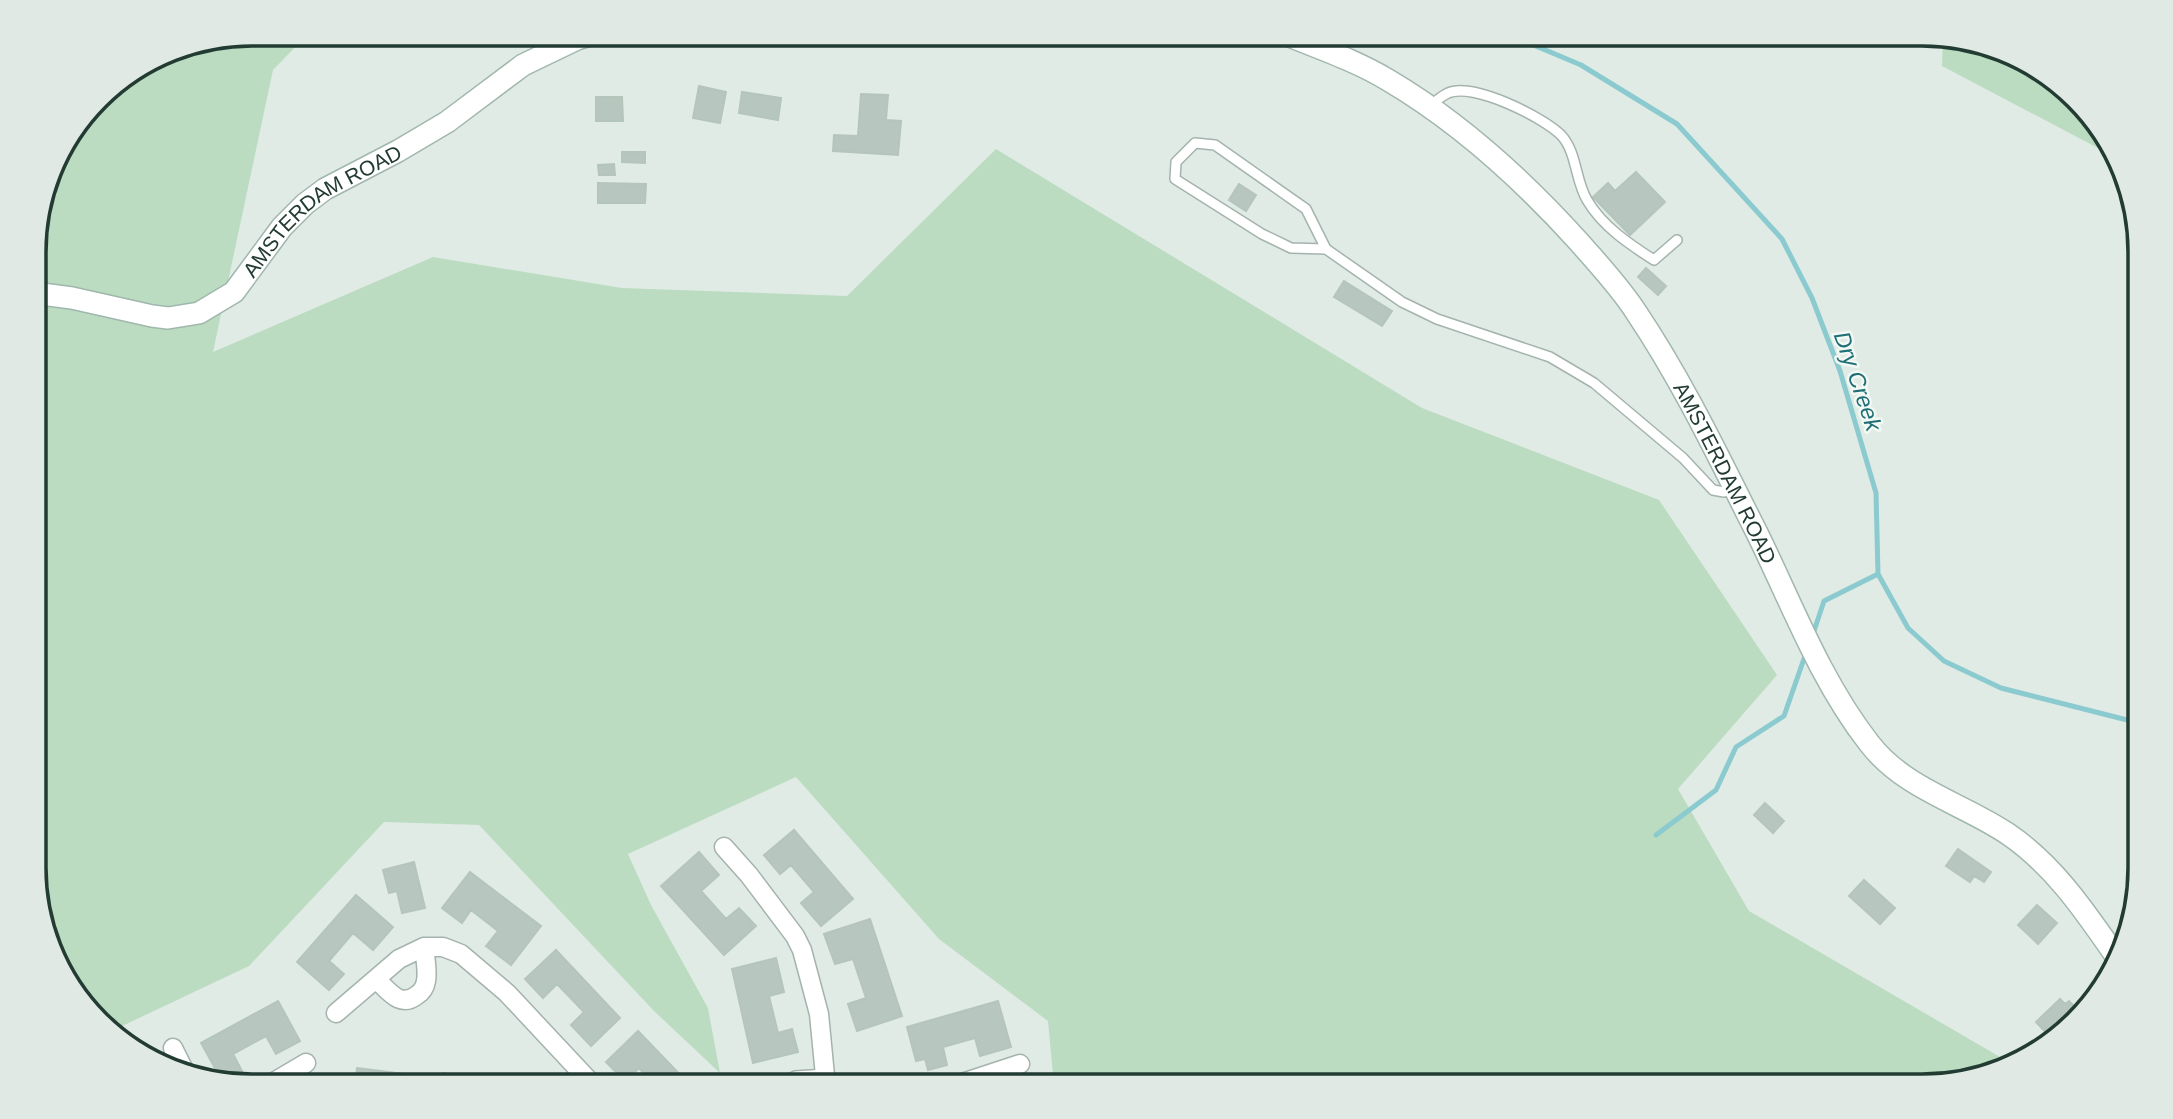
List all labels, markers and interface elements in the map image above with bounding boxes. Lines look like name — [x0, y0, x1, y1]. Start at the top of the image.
street label: AMSTERDAM ROAD — [238, 140, 405, 281]
water label: Dry Creek — [1829, 328, 1888, 436]
street label: AMSTERDAM ROAD — [1670, 378, 1781, 567]

